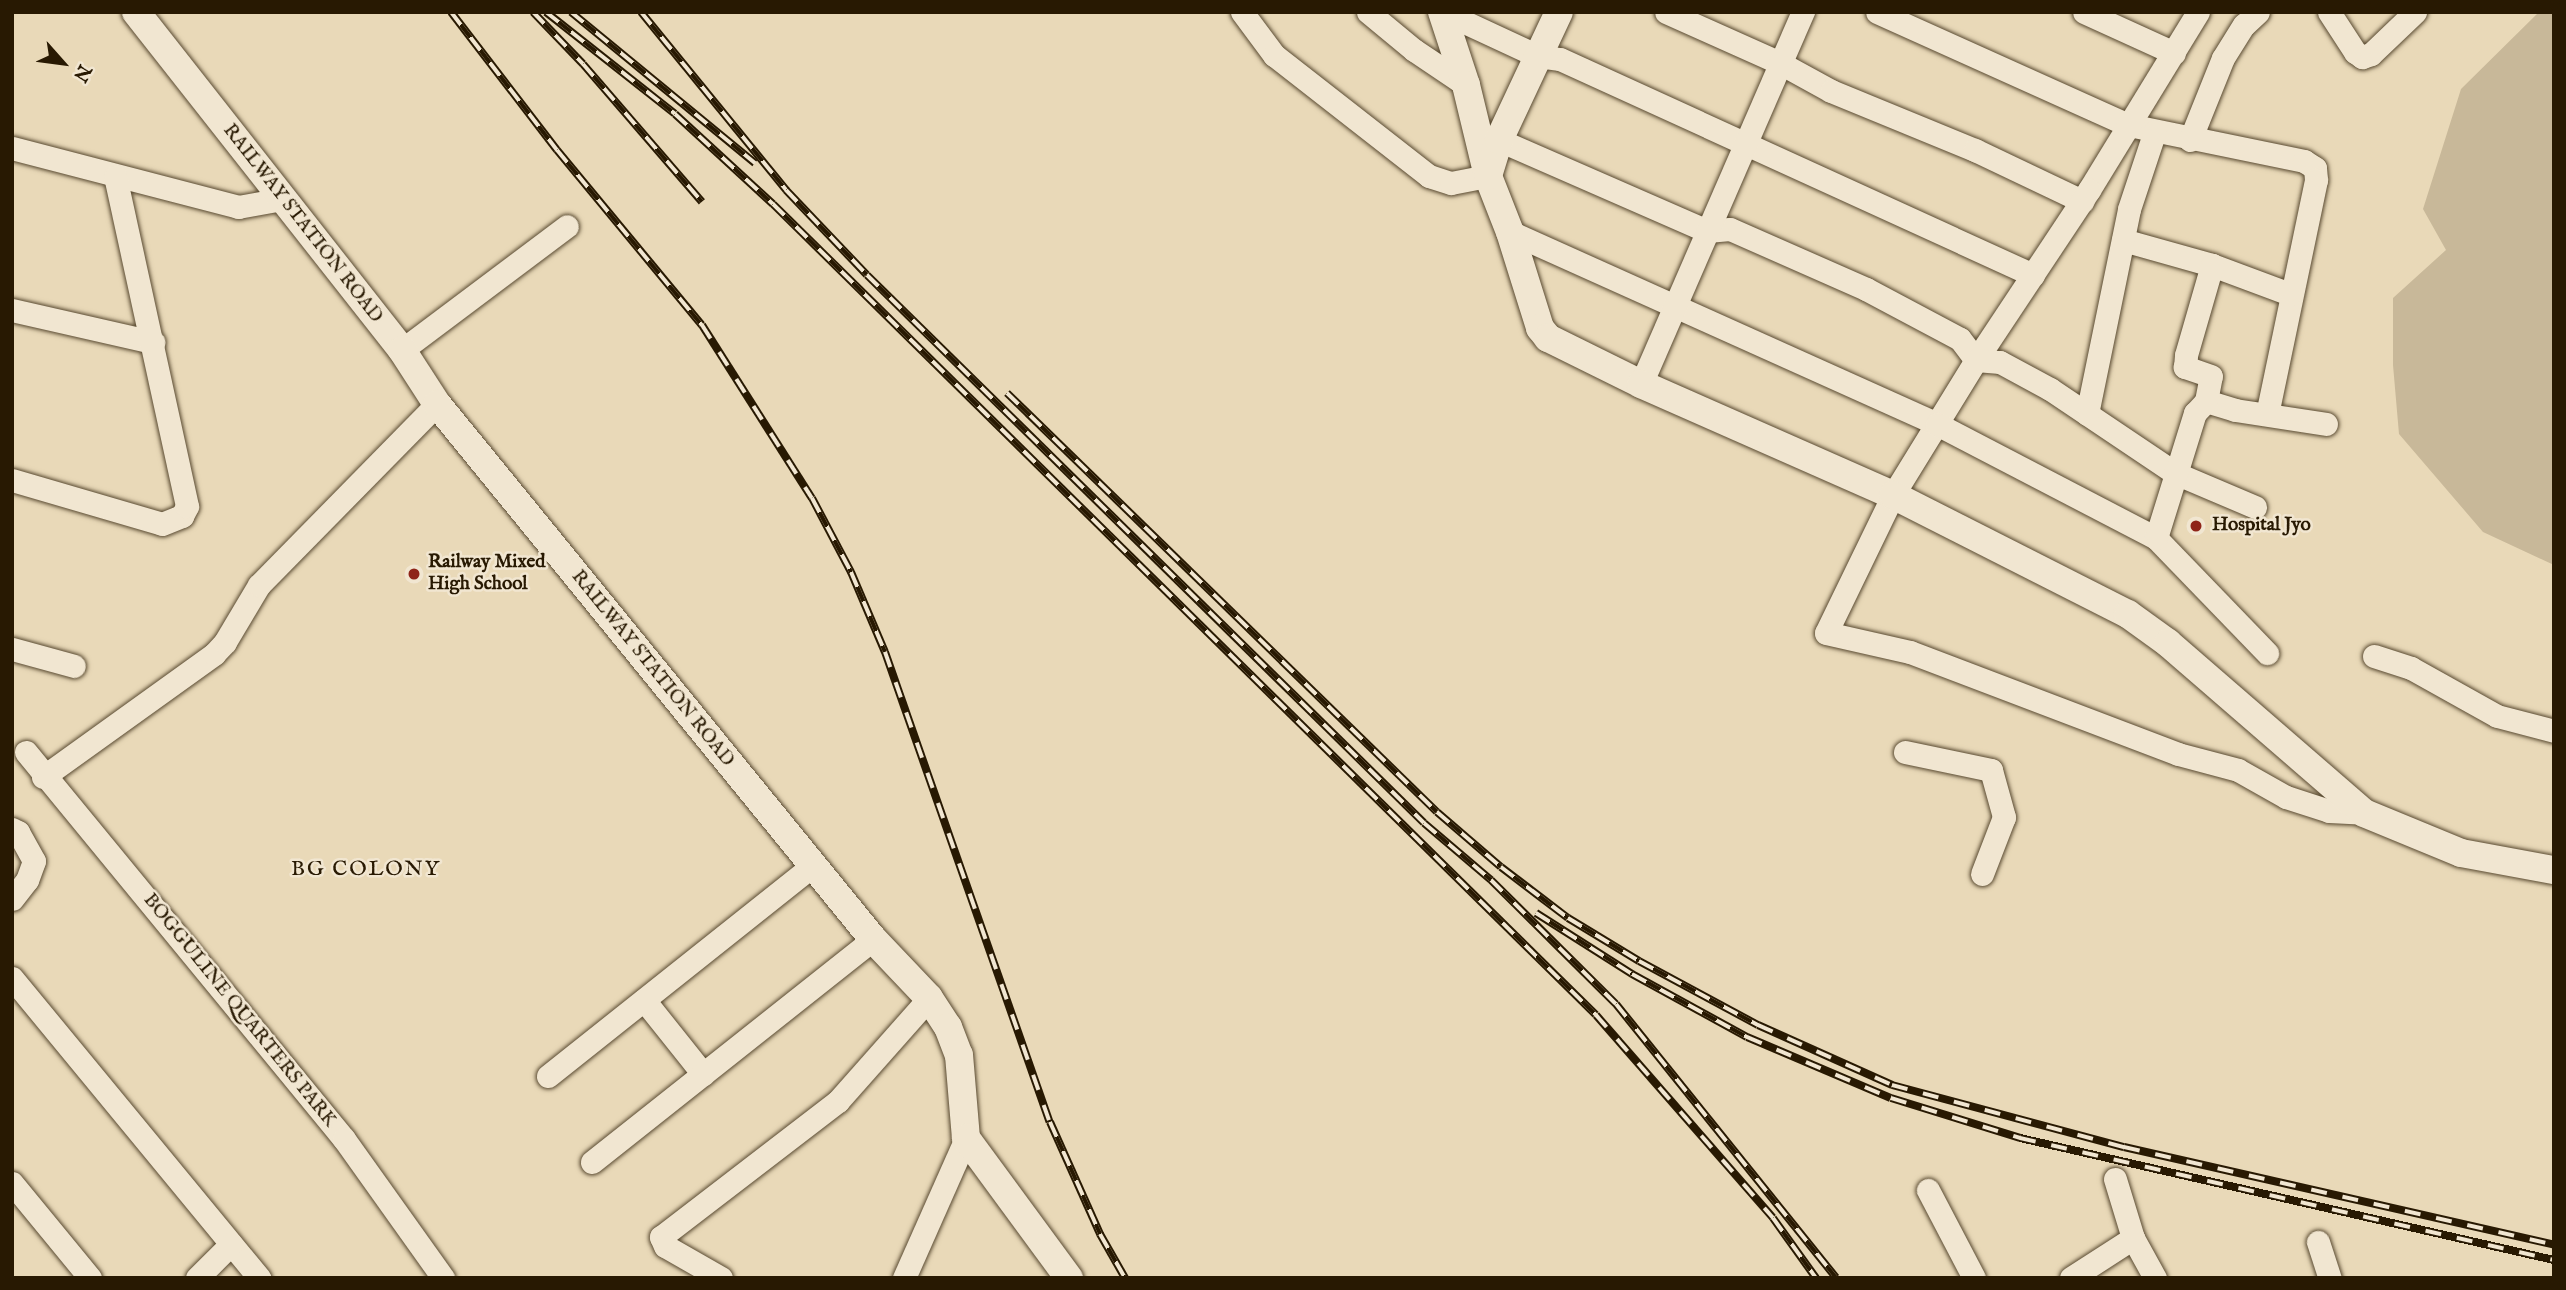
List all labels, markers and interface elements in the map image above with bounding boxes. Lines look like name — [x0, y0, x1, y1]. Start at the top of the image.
north arrow — [28, 28, 98, 98]
text: N — [67, 60, 96, 86]
street label: RAILWAY STATION ROAD — [217, 120, 387, 328]
place label: Hospital Jyo — [2212, 515, 2311, 537]
marker: Hospital Jyo — [2186, 516, 2206, 536]
place label: Railway Mixed High School — [428, 552, 545, 596]
marker: Railway Mixed High School — [406, 566, 422, 582]
street label: RAILWAY STATION ROAD — [566, 566, 738, 772]
district label: BG COLONY — [292, 857, 440, 883]
street label: BOGGULINE QUARTERS PARK — [138, 890, 340, 1132]

